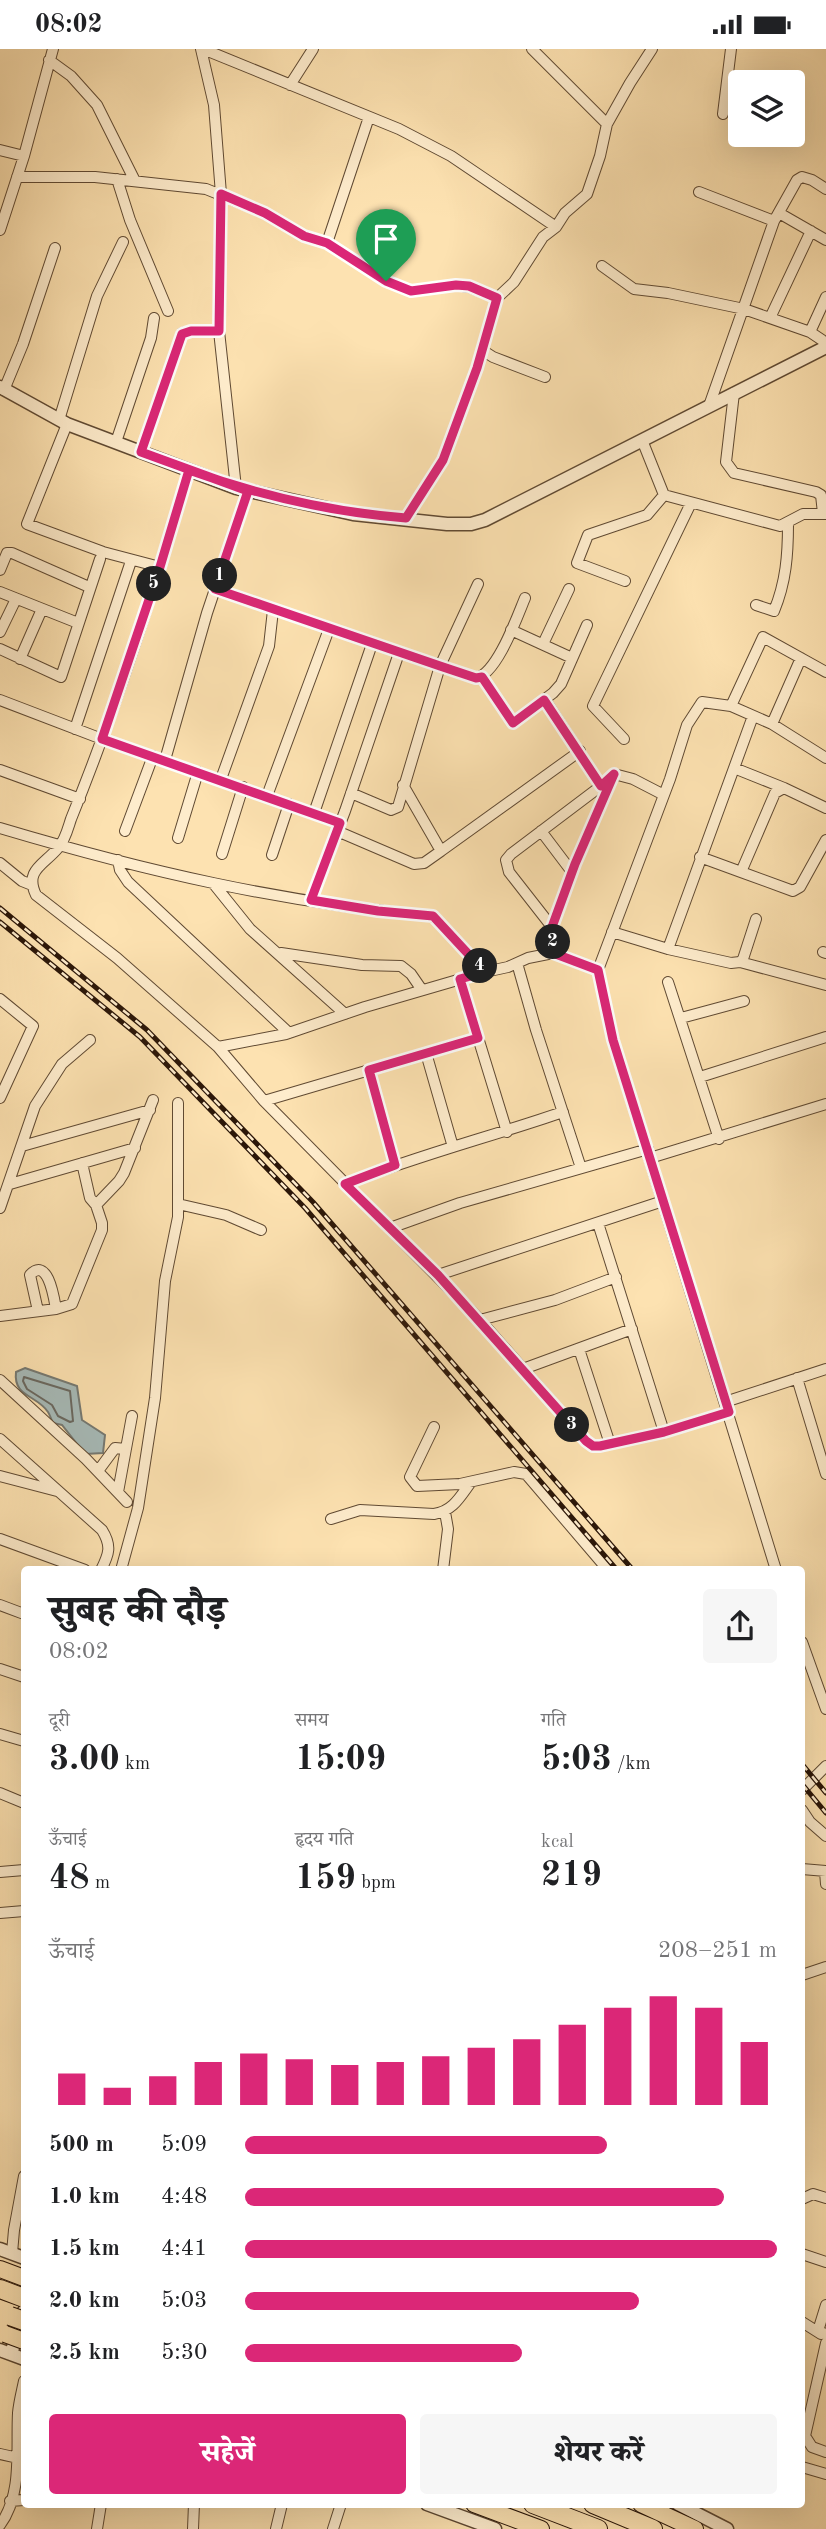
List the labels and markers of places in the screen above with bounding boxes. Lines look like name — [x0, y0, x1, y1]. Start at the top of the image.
pin — [356, 209, 416, 281]
pin: 1 — [202, 559, 238, 593]
pin: 5 — [136, 567, 172, 601]
pin: 2 — [536, 925, 570, 959]
pin: 4 — [462, 949, 498, 983]
pin: 3 — [554, 1407, 590, 1443]

